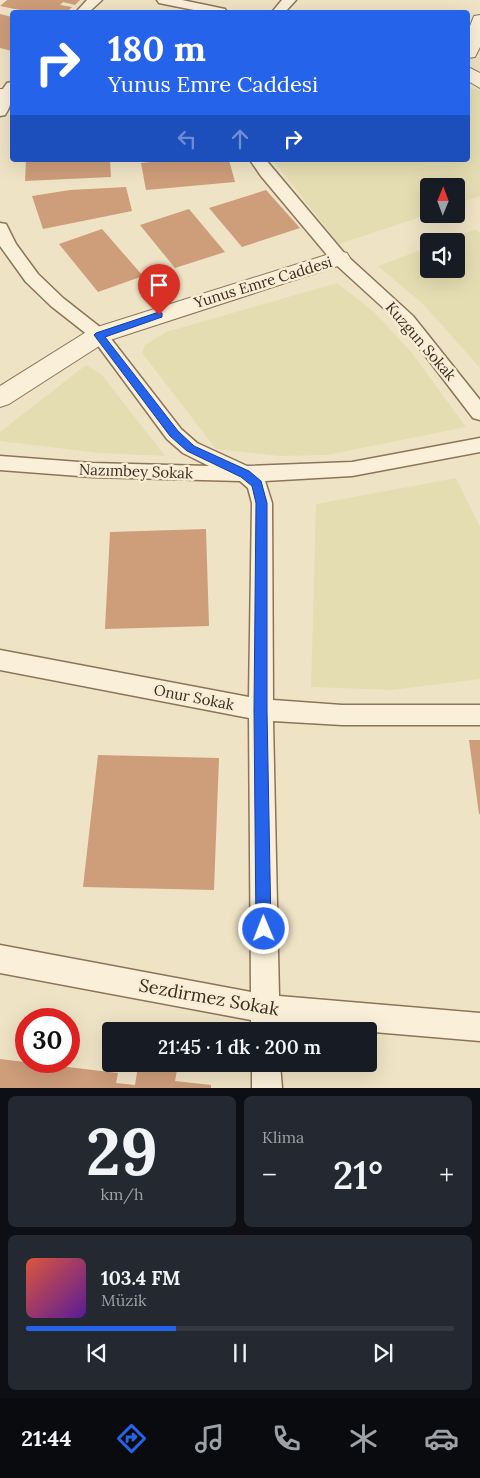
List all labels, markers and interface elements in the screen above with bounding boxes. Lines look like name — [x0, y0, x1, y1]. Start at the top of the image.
text: 180 m — [108, 26, 206, 71]
icon: right — [25, 30, 90, 95]
text: Yunus Emre Caddesi — [108, 70, 318, 98]
icon: left — [173, 125, 201, 153]
icon: ahead — [226, 125, 254, 153]
icon: right — [279, 125, 307, 153]
north arrow — [420, 178, 465, 222]
map controls — [420, 178, 465, 278]
button: sound — [420, 233, 465, 278]
street label: Yunus Emre Caddesi — [191, 252, 334, 312]
pin — [138, 264, 180, 315]
icon: arrive — [145, 271, 173, 299]
street label: Kuzgun Sokak — [382, 298, 460, 384]
street label: Nazımbey Sokak — [79, 460, 193, 482]
street label: Onur Sokak — [152, 680, 236, 714]
position arrow — [237, 902, 289, 954]
street label: Sezdirmez Sokak — [137, 973, 281, 1021]
speed limit sign: 30 — [15, 1008, 80, 1073]
text: 21:45 · 1 dk · 200 m — [158, 1035, 321, 1059]
text: 29 — [86, 1110, 158, 1193]
text: Klima — [262, 1127, 304, 1147]
text: 21° — [333, 1151, 383, 1199]
text: − — [262, 1157, 277, 1193]
text: + — [439, 1157, 454, 1193]
text: km/h — [100, 1184, 144, 1204]
text: 103.4 FM — [101, 1266, 181, 1290]
text: Müzik — [101, 1290, 147, 1310]
icon: previous — [83, 1339, 111, 1367]
icon: pause — [226, 1339, 254, 1367]
icon: next — [369, 1339, 397, 1367]
icon: directions — [114, 1421, 149, 1456]
icon: music — [192, 1421, 227, 1456]
icon: phone — [269, 1421, 304, 1456]
icon: climate — [346, 1421, 381, 1456]
icon: car — [424, 1421, 459, 1456]
text: 21:44 — [21, 1424, 72, 1452]

